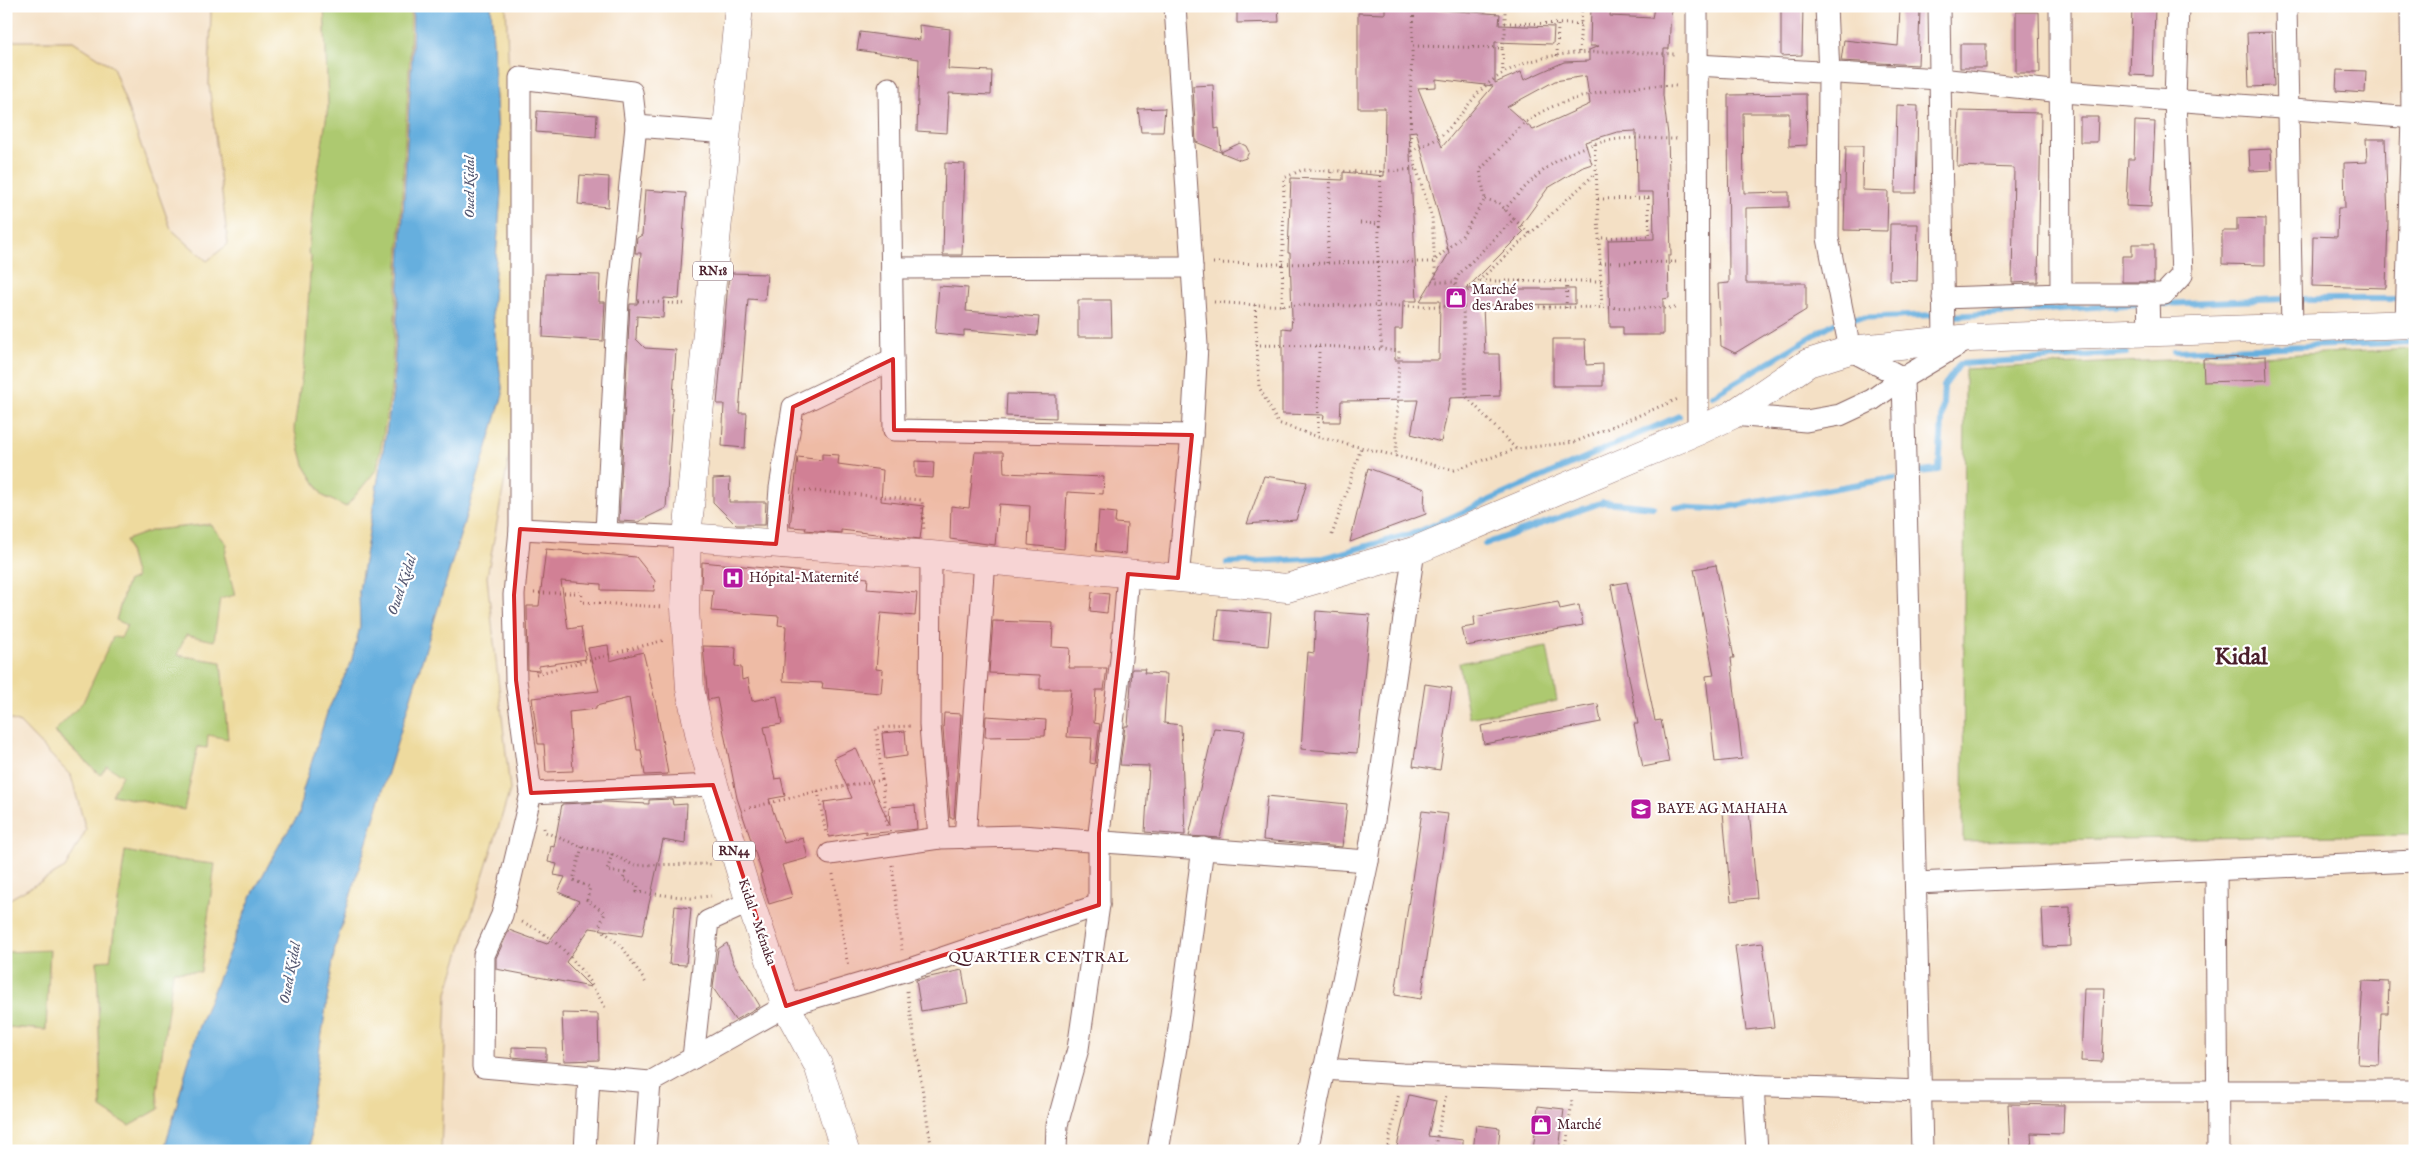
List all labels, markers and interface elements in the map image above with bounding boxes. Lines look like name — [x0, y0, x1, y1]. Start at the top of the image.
water label: Oued Kidal — [460, 154, 479, 218]
road number: RN18 — [693, 262, 733, 280]
place label: Marché des Arabes — [1472, 281, 1533, 315]
shop icon: Marché des Arabes — [1444, 286, 1468, 310]
water label: Oued Kidal — [383, 551, 422, 618]
hospital icon: Hópital-Maternité — [721, 566, 745, 590]
place label: Hópital-Maternité — [749, 569, 859, 587]
district label: Kidal — [2214, 642, 2268, 673]
school or university icon: BAYE AG MAHAHA — [1629, 797, 1653, 821]
place label: BAYE AG MAHAHA — [1657, 800, 1788, 818]
road number: RN44 — [713, 841, 755, 860]
street label: Kidal - Ménaka — [734, 876, 781, 969]
water label: Oued Kidal — [275, 939, 306, 1005]
district label: QUARTIER CENTRAL — [949, 948, 1129, 967]
shop icon: Marché — [1529, 1113, 1553, 1137]
place label: Marché — [1557, 1116, 1602, 1134]

